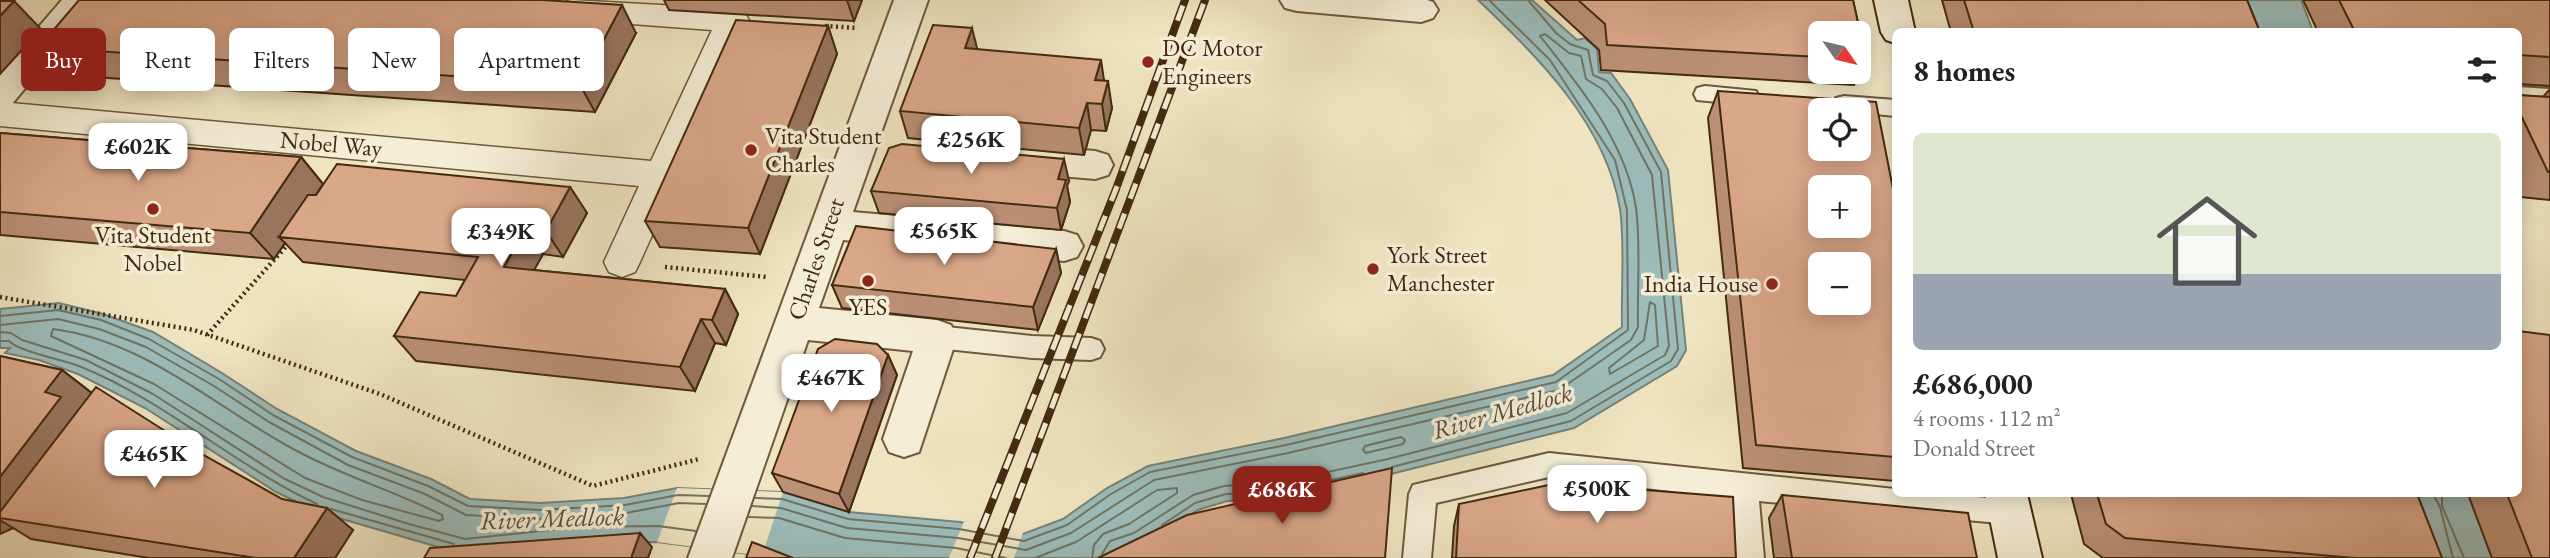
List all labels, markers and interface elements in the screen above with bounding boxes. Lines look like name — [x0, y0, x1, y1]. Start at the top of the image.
north arrow — [1808, 21, 1871, 84]
map controls — [1808, 21, 1871, 315]
chip: Buy — [21, 28, 106, 91]
chip: Rent — [120, 28, 215, 91]
chip: Filters — [229, 28, 334, 91]
chip: New — [348, 28, 440, 91]
chip: Apartment — [454, 28, 604, 91]
place label: DC Motor Engineers — [1162, 32, 1262, 91]
text: 8 homes — [1913, 51, 2015, 90]
icon: filters — [2463, 51, 2501, 89]
marker: DC Motor Engineers — [1140, 54, 1156, 70]
button: locate — [1808, 98, 1871, 161]
pin: £256K — [922, 116, 1020, 176]
place label: Vita Student Charles — [765, 120, 882, 179]
pin: £602K — [89, 124, 187, 183]
street label: Nobel Way — [279, 124, 384, 163]
text: £256K — [937, 124, 1005, 154]
text: £602K — [104, 131, 172, 161]
marker: Vita Student Charles — [743, 142, 759, 158]
button: + — [1808, 175, 1871, 238]
icon: home — [2144, 178, 2270, 304]
street label: Charles Street — [780, 193, 851, 324]
marker: Vita Student Nobel — [145, 201, 161, 217]
pin: £349K — [452, 208, 550, 268]
pin: £565K — [895, 208, 993, 267]
text: £565K — [910, 215, 978, 245]
text: £349K — [467, 216, 535, 246]
place label: Vita Student Nobel — [95, 219, 212, 278]
place label: York Street Manchester — [1387, 239, 1495, 298]
button: − — [1808, 252, 1871, 315]
marker: York Street Manchester — [1365, 261, 1381, 277]
place label: India House — [1644, 268, 1758, 299]
marker: YES — [860, 273, 876, 289]
marker: India House — [1764, 276, 1780, 292]
place label: YES — [849, 291, 887, 322]
pin: £467K — [782, 354, 880, 414]
text: £467K — [797, 362, 865, 392]
text: £686,000 — [1913, 364, 2033, 403]
water label: River Medlock — [1428, 375, 1576, 447]
text: 4 rooms · 112 m² — [1913, 403, 2061, 433]
pin: £465K — [105, 430, 203, 490]
text: Donald Street — [1913, 433, 2035, 463]
text: £465K — [120, 438, 188, 468]
pin: £686K — [1233, 466, 1331, 526]
pin: £500K — [1548, 466, 1646, 525]
text: £500K — [1563, 473, 1631, 503]
text: £686K — [1248, 474, 1316, 504]
water label: River Medlock — [479, 498, 625, 538]

